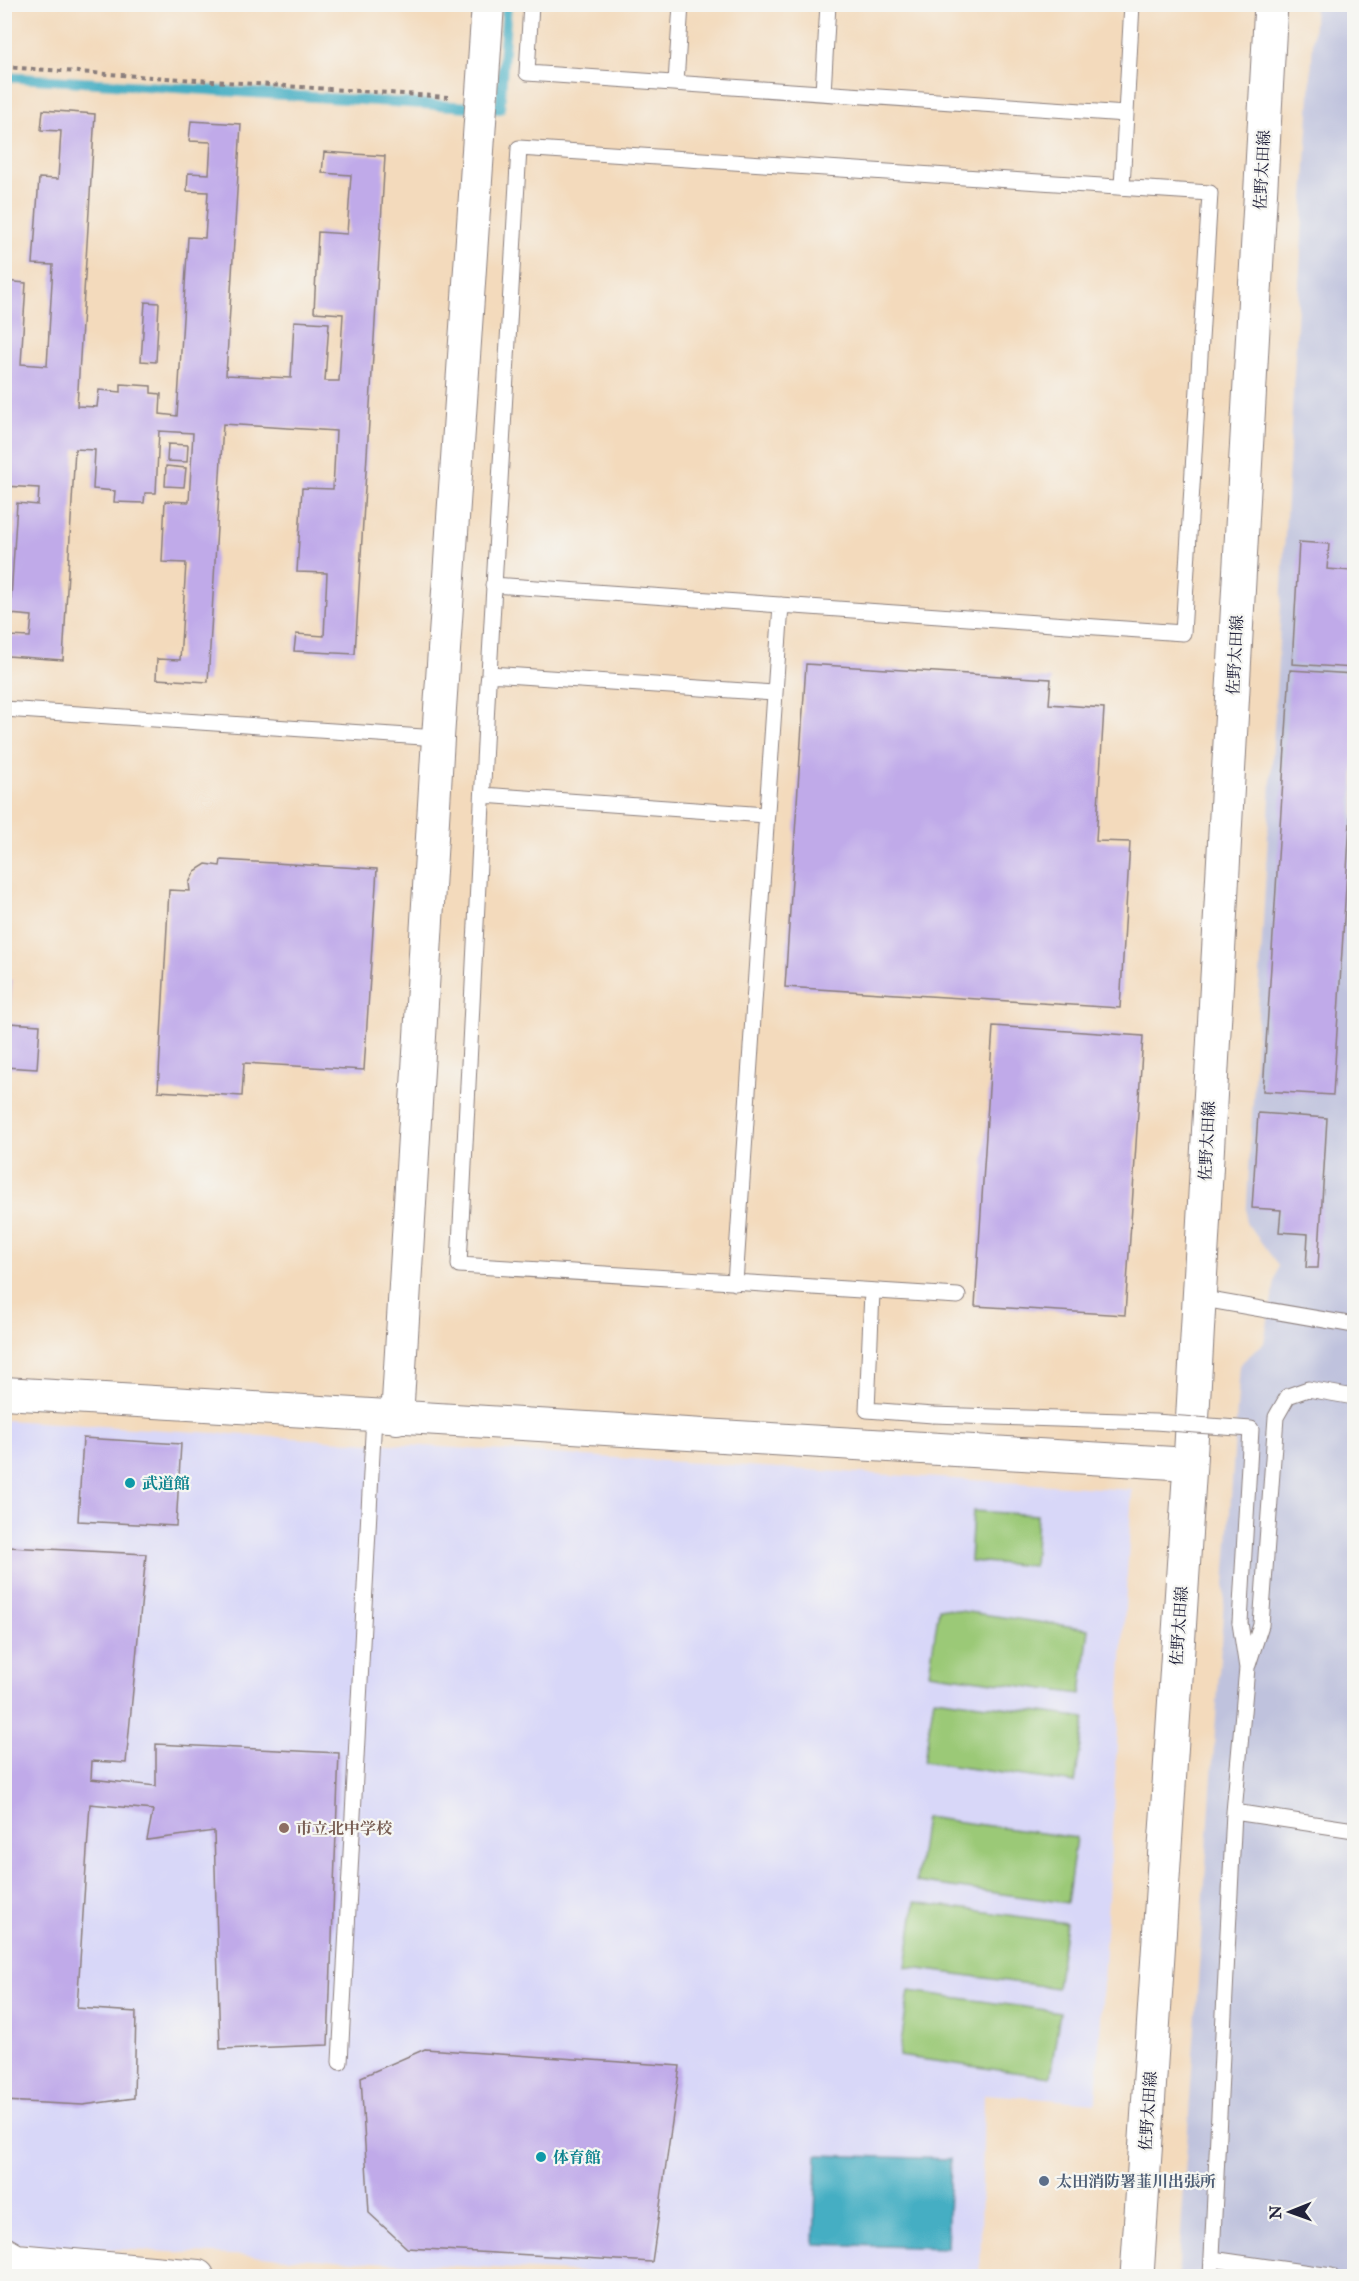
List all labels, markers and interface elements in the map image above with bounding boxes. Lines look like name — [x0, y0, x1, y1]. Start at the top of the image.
street label: 佐野太田線 — [1250, 130, 1274, 210]
street label: 佐野太田線 — [1223, 615, 1247, 695]
street label: 佐野太田線 — [1195, 1101, 1219, 1181]
place label: 武道館 — [142, 1474, 190, 1493]
marker: 武道館 — [123, 1476, 137, 1490]
street label: 佐野太田線 — [1167, 1585, 1191, 1667]
place label: 市立北中学校 — [296, 1819, 393, 1838]
marker: 市立北中学校 — [277, 1821, 291, 1835]
street label: 佐野太田線 — [1136, 2070, 1160, 2152]
place label: 体育館 — [553, 2148, 601, 2167]
marker: 体育館 — [534, 2150, 548, 2164]
place label: 太田消防署韮川出張所 — [1056, 2172, 1216, 2191]
marker: 太田消防署韮川出張所 — [1037, 2174, 1051, 2188]
north arrow — [1260, 2182, 1320, 2242]
text: N — [1266, 2205, 1285, 2219]

